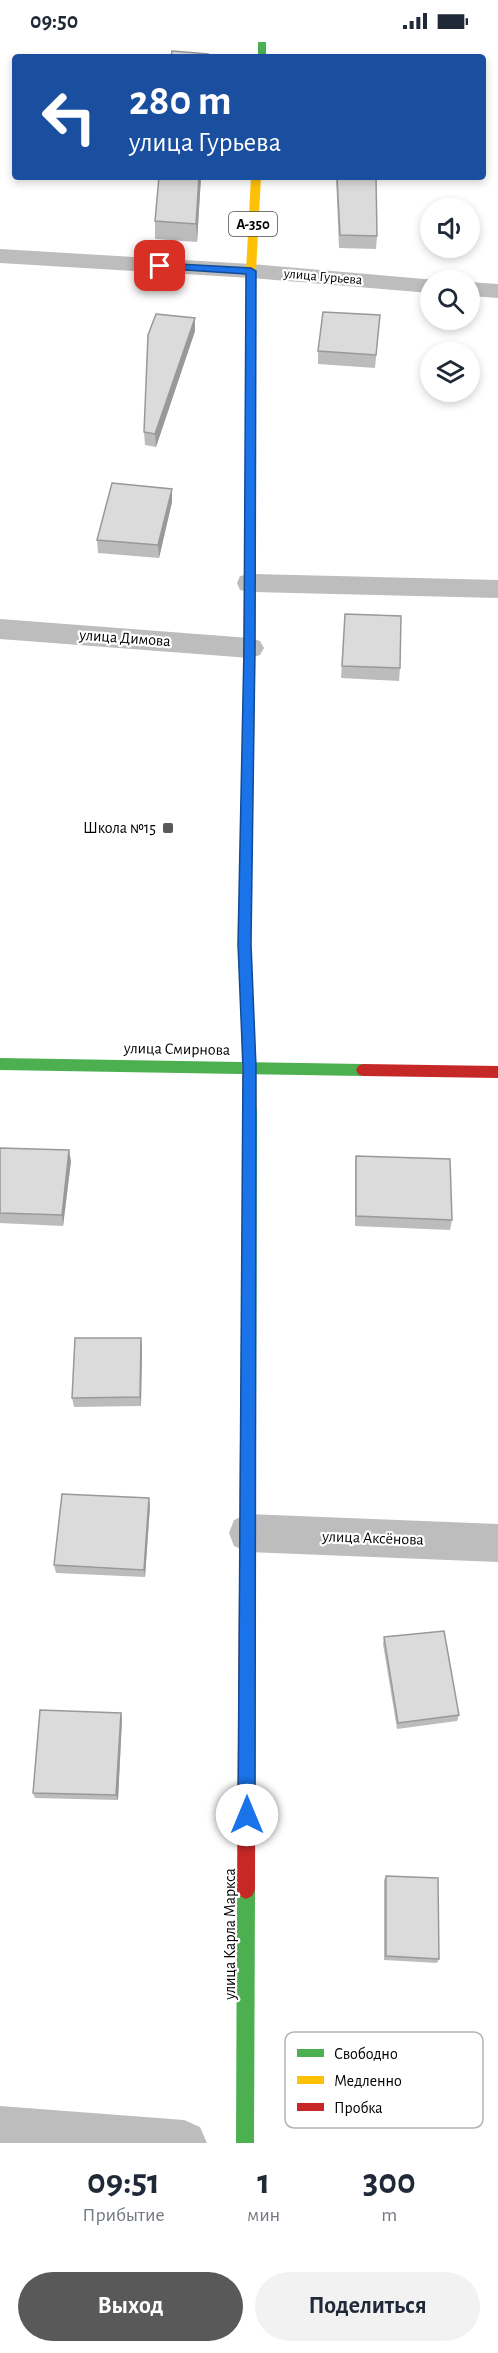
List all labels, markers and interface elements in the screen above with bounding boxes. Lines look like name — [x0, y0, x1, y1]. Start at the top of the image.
text: 09:50 — [30, 10, 78, 32]
icon: left — [30, 78, 108, 156]
text: 280 m — [129, 80, 232, 122]
text: улица Гурьева — [129, 129, 281, 156]
map controls — [420, 198, 480, 402]
button: sound — [420, 198, 480, 258]
road number: А-350 — [229, 212, 277, 236]
pin — [134, 240, 185, 291]
icon: arrive — [143, 249, 176, 282]
street label: улица Гурьева — [282, 267, 363, 287]
button: search — [420, 270, 480, 330]
button: layers — [420, 342, 480, 402]
street label: улица Димова — [78, 627, 171, 650]
place label: Школа №15 — [83, 820, 156, 836]
marker: Школа №15 — [161, 821, 175, 835]
street label: улица Смирнова — [123, 1040, 230, 1059]
street label: улица Аксёнова — [321, 1528, 424, 1549]
position arrow — [215, 1783, 279, 1847]
street label: улица Карла Маркса — [222, 1868, 239, 2001]
legend — [285, 2032, 483, 2128]
text: Свободно — [334, 2046, 398, 2062]
text: Медленно — [334, 2073, 402, 2089]
text: Пробка — [334, 2100, 383, 2116]
text: 09:51 — [87, 2164, 160, 2200]
text: 1 — [257, 2164, 270, 2200]
text: 300 — [363, 2164, 416, 2200]
text: Прибытие — [82, 2205, 165, 2225]
text: мин — [247, 2205, 280, 2225]
text: m — [381, 2205, 397, 2225]
button: Выход — [18, 2272, 243, 2341]
button: Поделиться — [255, 2272, 480, 2341]

